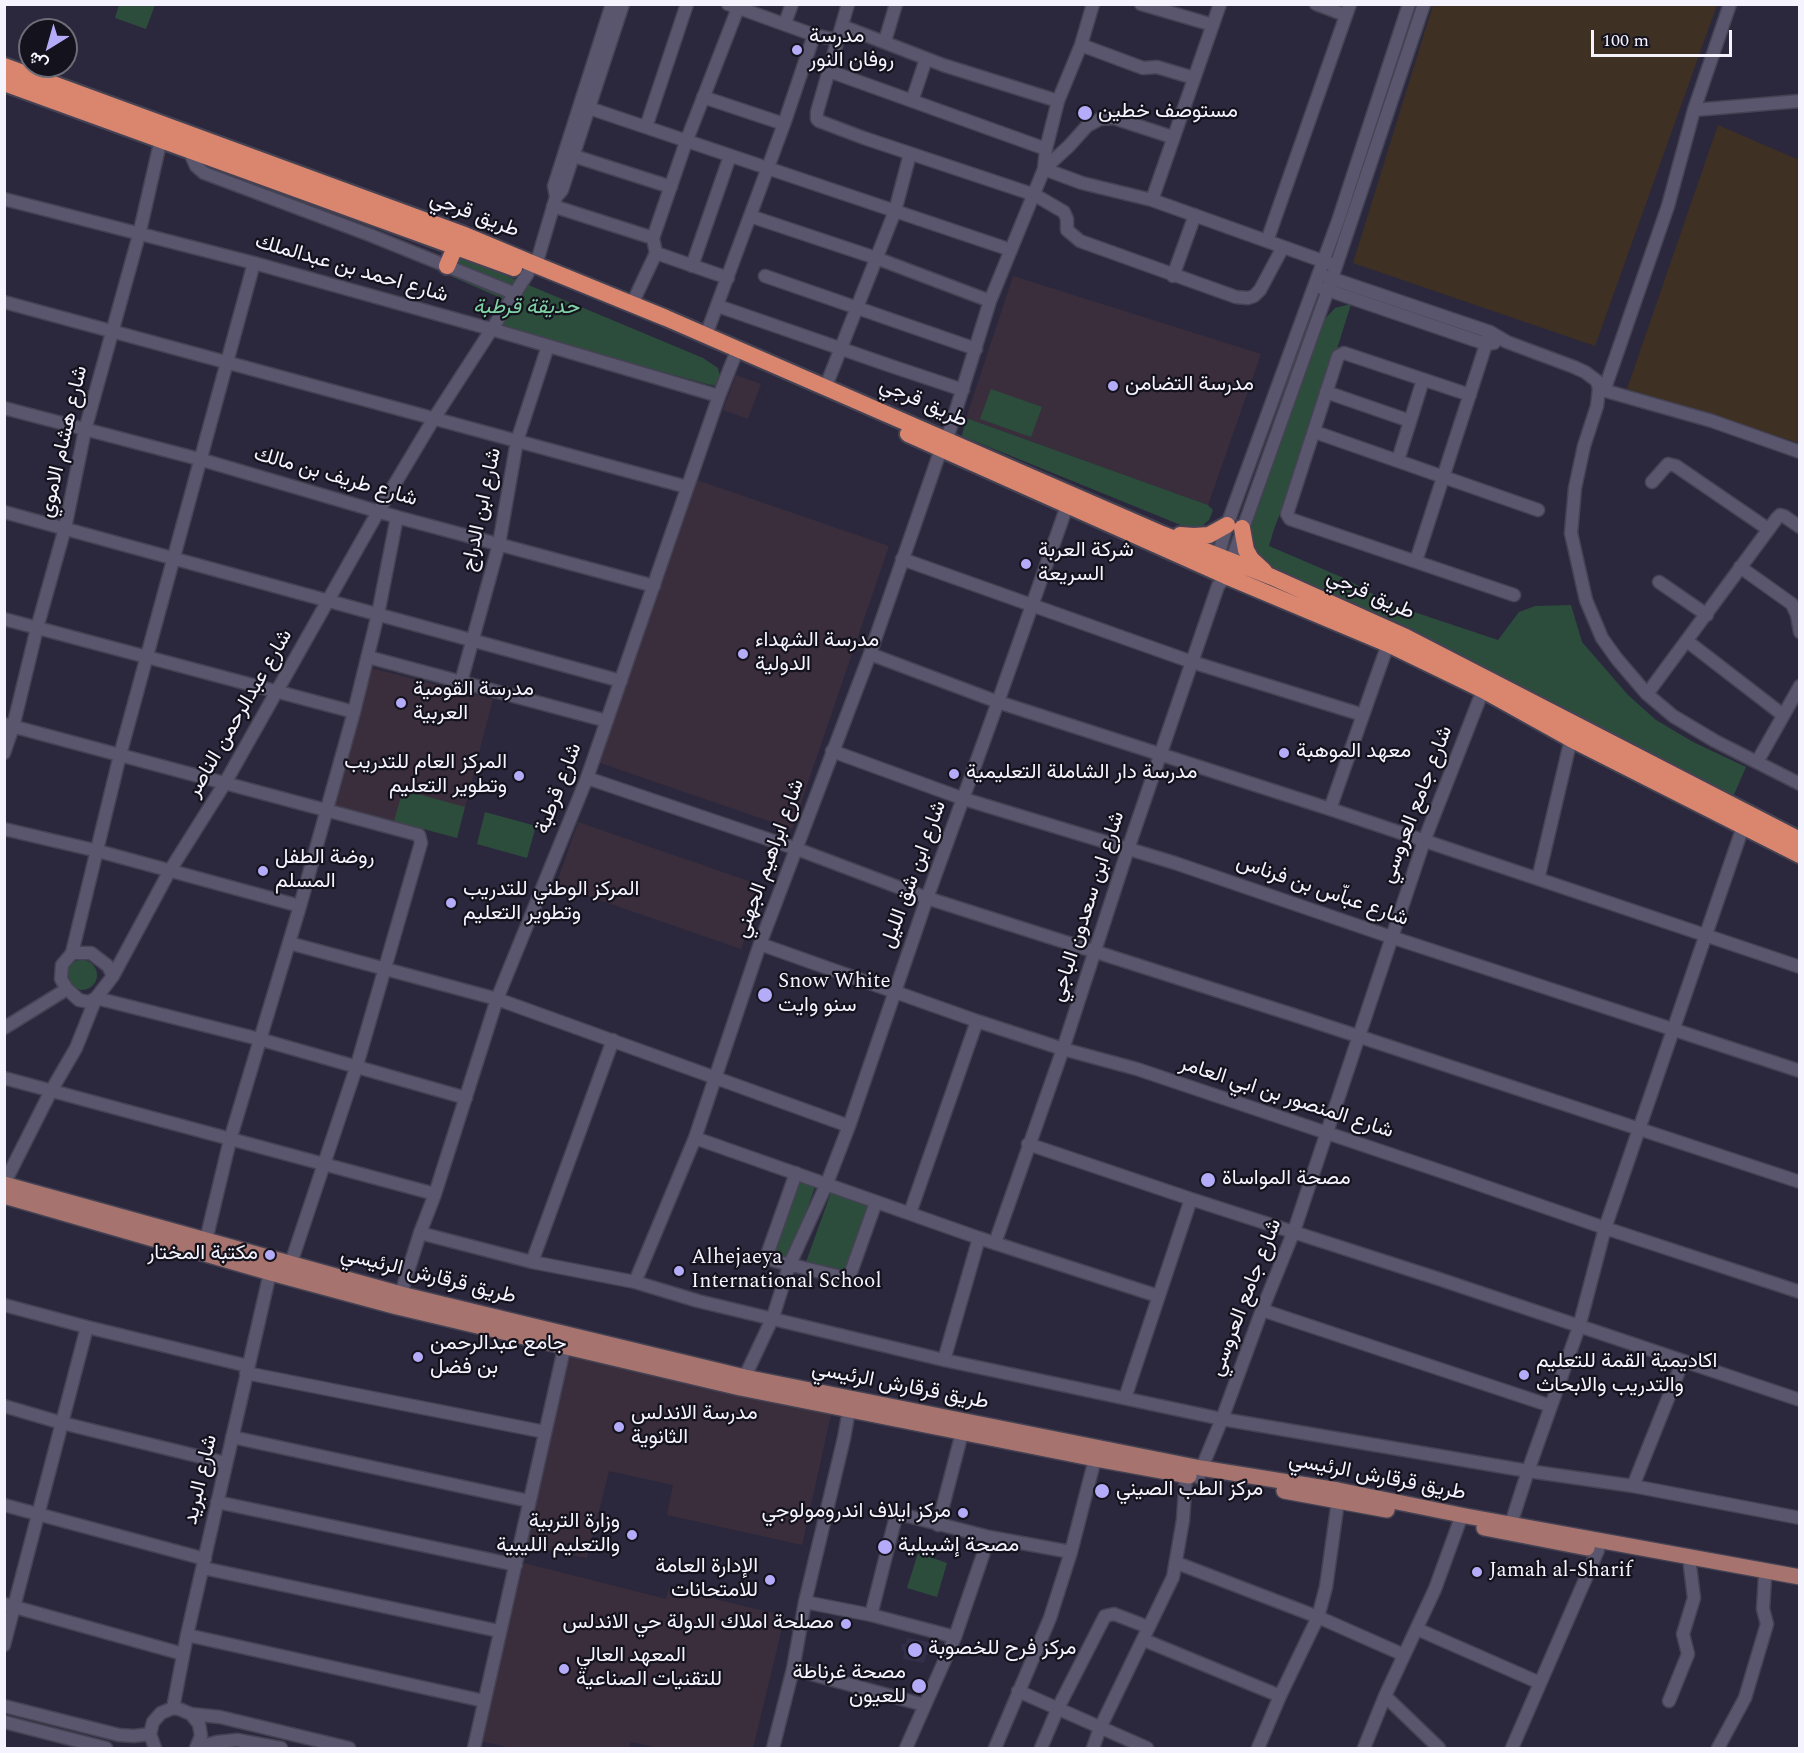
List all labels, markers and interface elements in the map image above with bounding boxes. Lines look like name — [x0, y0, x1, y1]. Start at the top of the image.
north arrow — [18, 18, 78, 78]
scale bar — [1594, 18, 1735, 56]
place label: مدرسة روفان النور — [809, 25, 894, 75]
text: 100 m — [1602, 27, 1649, 54]
marker: مدرسة روفان النور — [790, 43, 804, 57]
text: ش — [23, 45, 53, 76]
place label: مستوصف خطين — [1098, 100, 1238, 126]
marker: مستوصف خطين — [1076, 104, 1094, 122]
street label: طريق قرجي — [426, 187, 522, 245]
street label: شارع احمد بن عبدالملك — [252, 230, 450, 310]
park label: حديقة قرطبة — [473, 296, 579, 322]
street label: شارع هشام الاموي — [35, 364, 95, 520]
street label: طريق قرجي — [875, 373, 971, 435]
place label: مدرسة التضامن — [1125, 373, 1254, 399]
marker: مدرسة التضامن — [1106, 379, 1120, 393]
street label: شارع طريف بن مالك — [250, 443, 420, 513]
street label: شارع ابن الدراج — [458, 446, 508, 574]
place label: شركة العربة السريعة — [1038, 539, 1134, 589]
marker: شركة العربة السريعة — [1019, 557, 1033, 571]
street label: طريق قرجي — [1322, 565, 1418, 627]
street label: شارع عبدالرحمن الناصر — [183, 625, 299, 803]
place label: مدرسة الشهداء الدولية — [755, 629, 879, 679]
marker: مدرسة الشهداء الدولية — [736, 647, 750, 661]
place label: مدرسة القومية العربية — [413, 678, 534, 728]
marker: مدرسة القومية العربية — [394, 696, 408, 710]
street label: شارع جامع العروسي — [1376, 723, 1460, 887]
street label: شارع قرطبة — [531, 740, 589, 838]
place label: معهد الموهبة — [1296, 740, 1411, 766]
marker: معهد الموهبة — [1277, 746, 1291, 760]
place label: المركز العام للتدريب وتطوير التعليم — [344, 751, 507, 801]
place label: مدرسة دار الشاملة التعليمية — [966, 761, 1197, 787]
marker: مدرسة دار الشاملة التعليمية — [947, 767, 961, 781]
marker: المركز العام للتدريب وتطوير التعليم — [512, 769, 526, 783]
street label: شارع ابراهيم الجهني — [731, 776, 811, 942]
street label: شارع ابن شق الليل — [877, 798, 953, 952]
street label: شارع ابن سعدون الباجي — [1046, 809, 1132, 1005]
place label: روضة الطفل المسلم — [275, 846, 375, 896]
street label: شارع عباّس بن فرناس — [1233, 851, 1411, 933]
marker: روضة الطفل المسلم — [256, 864, 270, 878]
place label: المركز الوطني للتدريب وتطوير التعليم — [463, 878, 639, 928]
marker: المركز الوطني للتدريب وتطوير التعليم — [444, 896, 458, 910]
place label: Snow White سنو وايت — [778, 970, 891, 1020]
marker: Snow White سنو وايت — [756, 986, 774, 1004]
street label: شارع المنصور بن ابي العامر — [1176, 1052, 1396, 1146]
place label: مصحة المواساة — [1222, 1167, 1351, 1193]
marker: مصحة المواساة — [1199, 1171, 1217, 1189]
street label: شارع جامع العروسي — [1205, 1216, 1289, 1380]
place label: مكتبة المختار — [147, 1242, 258, 1268]
street label: طريق قرقارش الرئيسي — [338, 1243, 518, 1311]
place label: Alhejaeya International School — [691, 1246, 882, 1296]
marker: مكتبة المختار — [263, 1248, 277, 1262]
marker: Alhejaeya International School — [672, 1264, 686, 1278]
place label: جامع عبدالرحمن بن فضل — [430, 1332, 567, 1382]
marker: جامع عبدالرحمن بن فضل — [411, 1350, 425, 1364]
place label: اكاديمية القمة للتعليم والتدريب والابحاث — [1536, 1350, 1717, 1400]
street label: طريق قرقارش الرئيسي — [809, 1357, 991, 1417]
marker: اكاديمية القمة للتعليم والتدريب والابحاث — [1517, 1368, 1531, 1382]
place label: مدرسة الاندلس الثانوية — [631, 1402, 758, 1452]
marker: مدرسة الاندلس الثانوية — [612, 1420, 626, 1434]
street label: شارع البريد — [179, 1433, 225, 1527]
street label: طريق قرقارش الرئيسي — [1286, 1448, 1468, 1508]
place label: مركز الطب الصيني — [1116, 1478, 1263, 1504]
marker: مركز الطب الصيني — [1093, 1482, 1111, 1500]
place label: مركز ايلاف اندرومولوجي — [762, 1500, 951, 1526]
marker: مركز ايلاف اندرومولوجي — [956, 1506, 970, 1520]
place label: وزارة التربية والتعليم الليبية — [496, 1510, 620, 1560]
marker: وزارة التربية والتعليم الليبية — [625, 1528, 639, 1542]
place label: مصحة إشبيلية — [898, 1534, 1019, 1560]
marker: مصحة إشبيلية — [876, 1538, 894, 1556]
place label: الإدارة العامة للامتحانات — [655, 1555, 758, 1605]
place label: Jamah al-Sharif — [1489, 1559, 1632, 1585]
marker: Jamah al-Sharif — [1470, 1565, 1484, 1579]
marker: الإدارة العامة للامتحانات — [763, 1573, 777, 1587]
place label: مصلحة املاك الدولة حي الاندلس — [563, 1611, 834, 1637]
marker: مصلحة املاك الدولة حي الاندلس — [839, 1617, 853, 1631]
place label: مركز فرح للخصوبة — [928, 1637, 1077, 1663]
marker: مركز فرح للخصوبة — [906, 1641, 924, 1659]
place label: المعهد العالي للتقنيات الصناعية — [576, 1644, 722, 1694]
place label: مصحة غرناطة للعيون — [793, 1661, 906, 1711]
marker: المعهد العالي للتقنيات الصناعية — [557, 1662, 571, 1676]
marker: مصحة غرناطة للعيون — [910, 1677, 928, 1695]

